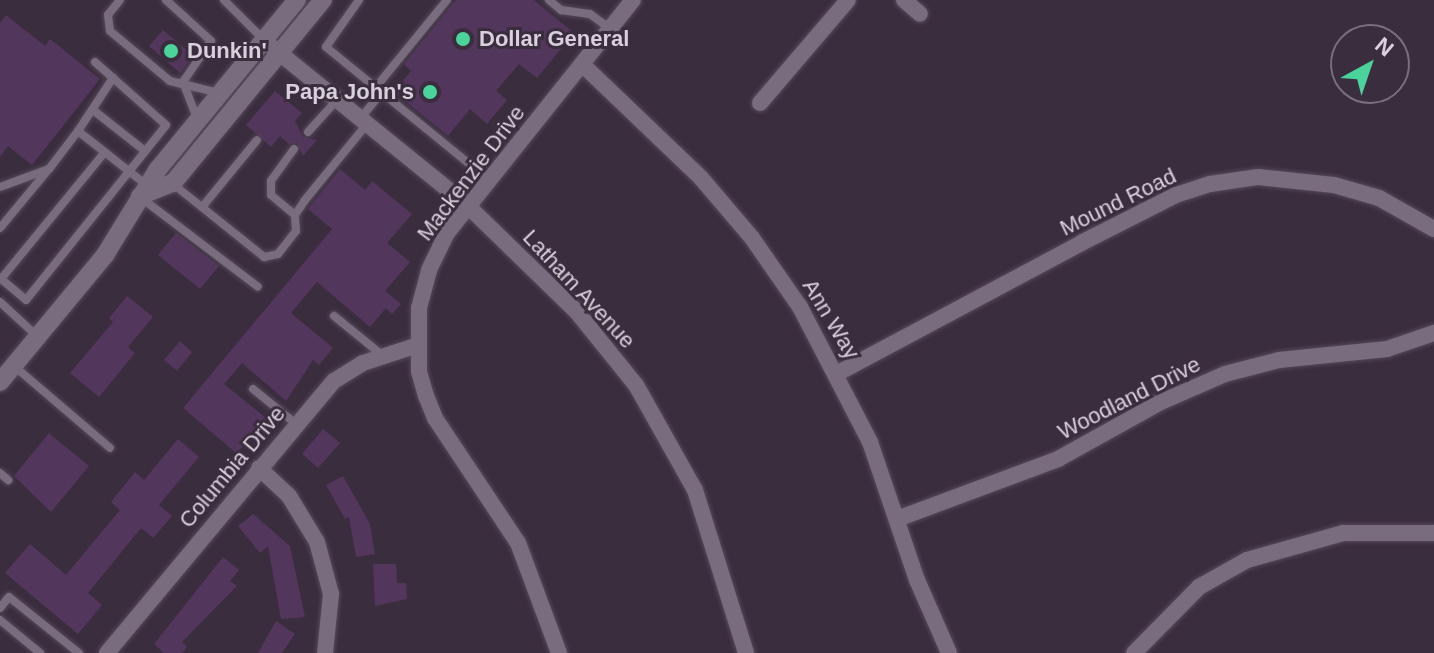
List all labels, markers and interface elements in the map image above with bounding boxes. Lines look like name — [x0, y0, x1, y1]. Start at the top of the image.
north arrow — [1330, 24, 1410, 104]
place label: Dollar General — [479, 26, 629, 52]
marker: Dollar General — [454, 30, 472, 48]
text: N — [1370, 32, 1399, 61]
place label: Dunkin' — [187, 38, 267, 64]
marker: Dunkin' — [162, 42, 180, 60]
place label: Papa John's — [285, 79, 414, 105]
marker: Papa John's — [421, 83, 439, 101]
street label: Mackenzie Drive — [412, 100, 530, 246]
street label: Mound Road — [1056, 163, 1180, 241]
street label: Latham Avenue — [517, 224, 641, 354]
street label: Ann Way — [797, 274, 865, 364]
street label: Woodland Drive — [1053, 351, 1205, 445]
street label: Columbia Drive — [174, 401, 290, 533]

